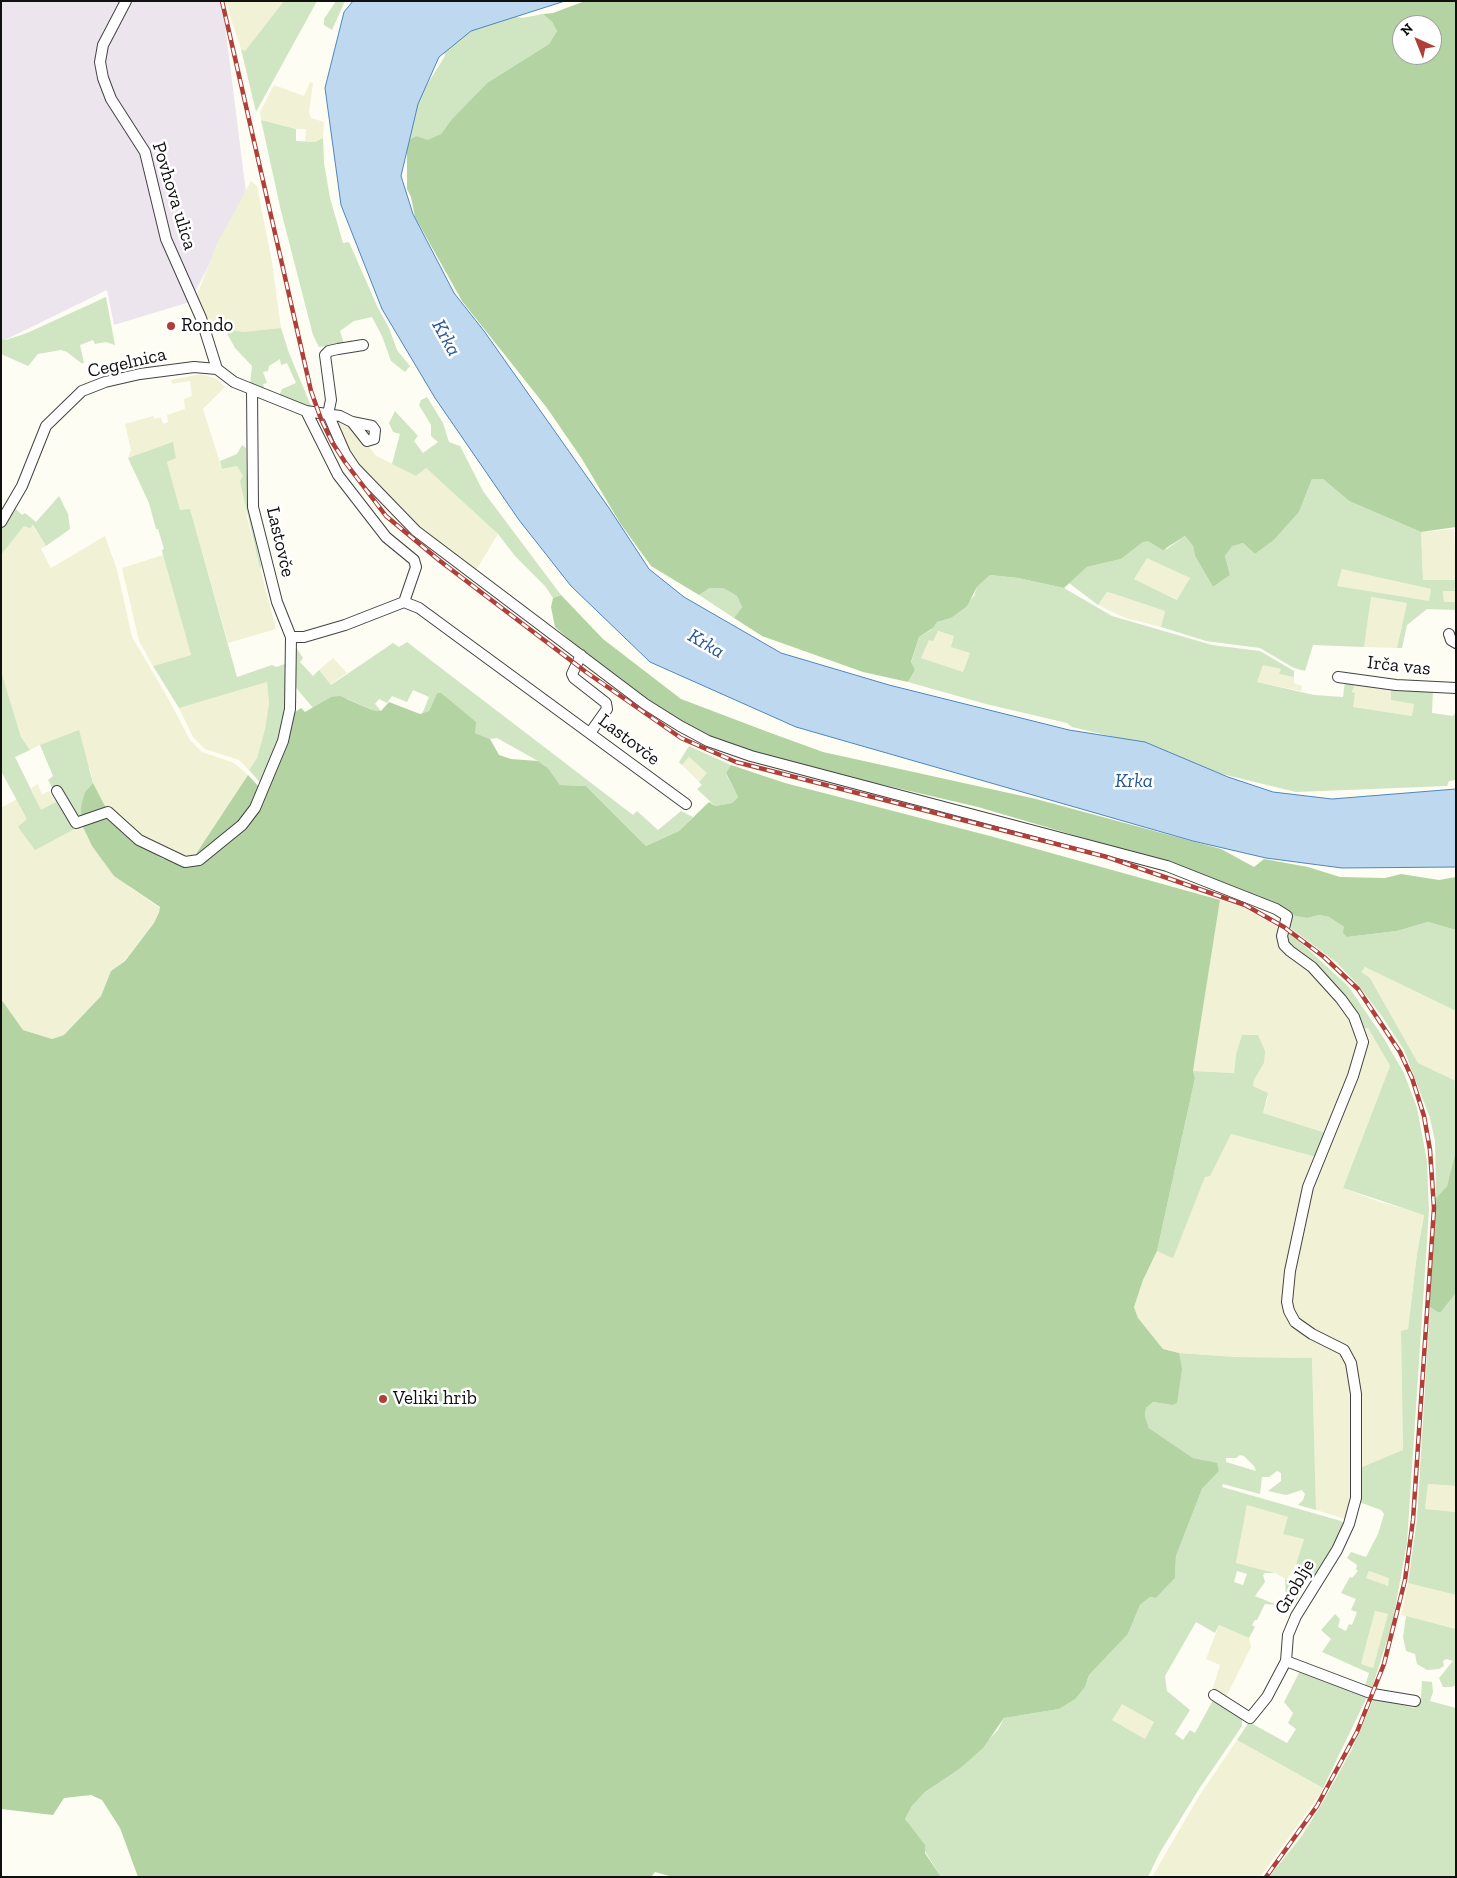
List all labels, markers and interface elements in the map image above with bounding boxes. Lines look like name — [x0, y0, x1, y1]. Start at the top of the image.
north arrow — [1392, 15, 1442, 65]
text: N — [1397, 20, 1417, 39]
street label: Povhova ulica — [147, 139, 201, 253]
place label: Rondo — [181, 315, 233, 337]
water label: Krka — [426, 316, 466, 360]
marker: Rondo — [165, 320, 177, 332]
street label: Cegelnica — [86, 343, 168, 383]
street label: Lastovče — [261, 505, 299, 579]
water label: Krka — [684, 624, 728, 664]
street label: Irča vas — [1366, 651, 1432, 681]
street label: Lastovče — [594, 709, 664, 771]
water label: Krka — [1115, 769, 1153, 793]
place label: Veliki hrib — [393, 1388, 477, 1410]
marker: Veliki hrib — [377, 1393, 389, 1405]
street label: Groblje — [1270, 1555, 1320, 1619]

